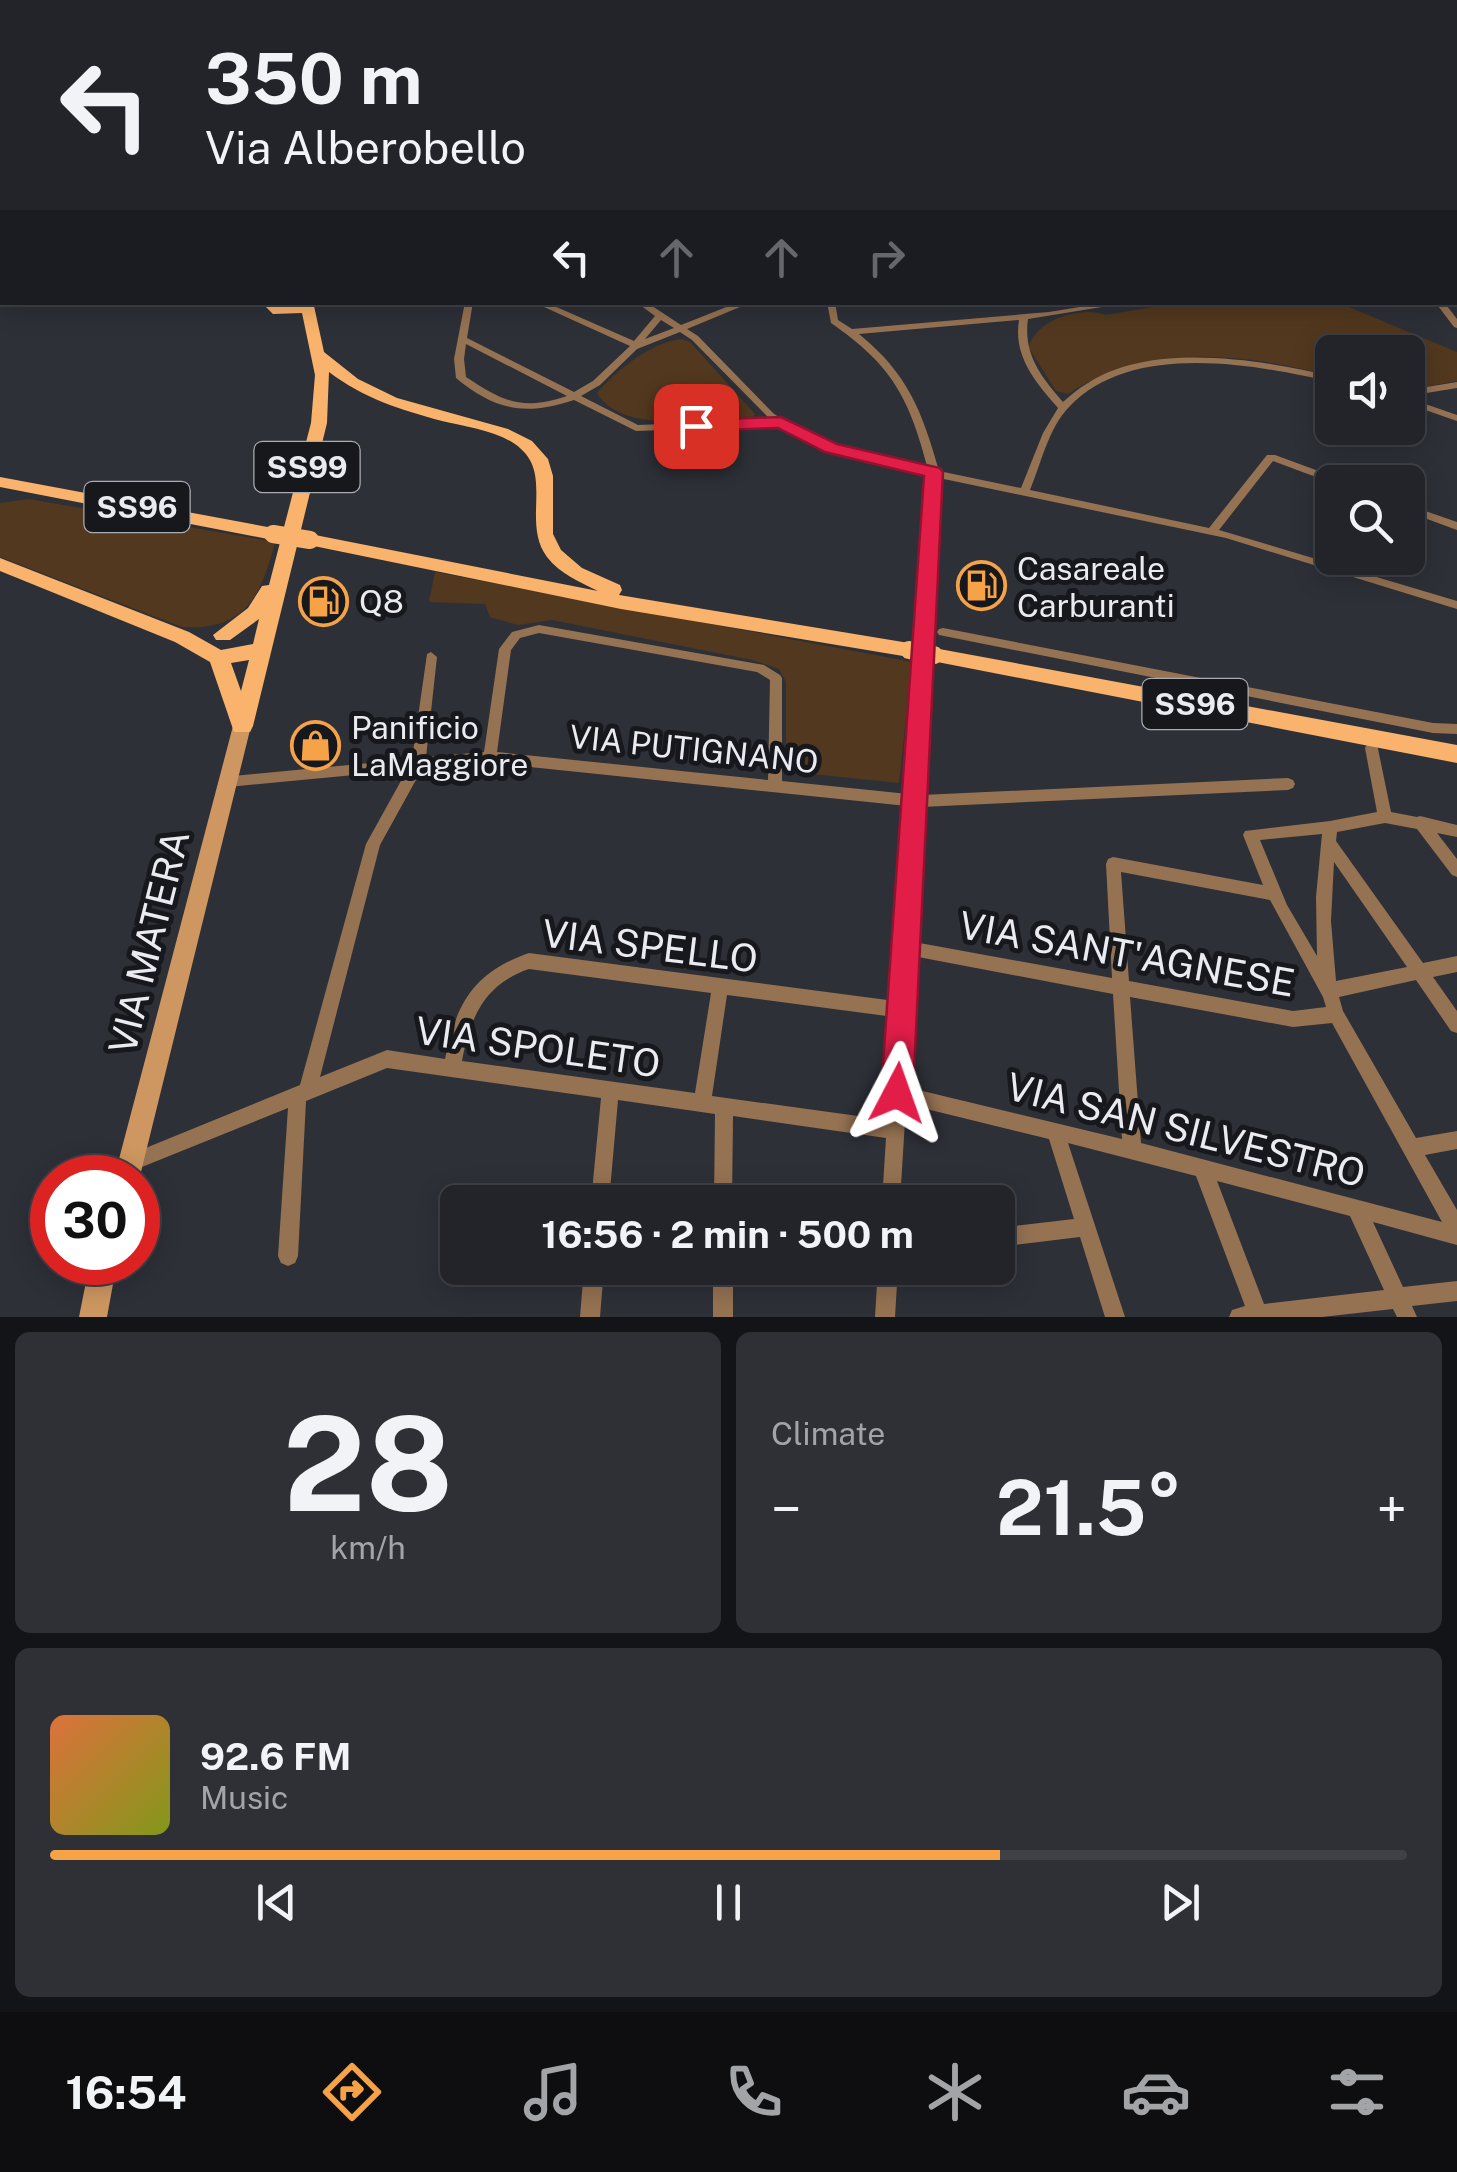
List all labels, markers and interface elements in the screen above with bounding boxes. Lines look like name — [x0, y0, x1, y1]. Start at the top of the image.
text: 350 m — [205, 37, 422, 120]
icon: left — [40, 40, 170, 170]
text: Via Alberobello — [205, 121, 526, 174]
icon: left — [544, 230, 599, 285]
icon: ahead — [649, 230, 704, 285]
icon: ahead — [754, 230, 809, 285]
icon: right — [859, 230, 914, 285]
map controls — [1315, 335, 1425, 575]
button: sound — [1315, 335, 1425, 445]
pin — [654, 384, 739, 469]
icon: arrive — [669, 399, 724, 454]
road number: SS99 — [254, 442, 360, 492]
button: search — [1315, 465, 1425, 575]
road number: SS96 — [84, 482, 190, 532]
place label: Casareale Carburanti — [1017, 550, 1175, 624]
fuel station icon: Casareale Carburanti — [956, 560, 1008, 612]
fuel station icon: Q8 — [298, 575, 350, 627]
place label: Q8 — [359, 583, 404, 620]
road number: SS96 — [1142, 679, 1248, 729]
place label: Panificio LaMaggiore — [351, 709, 528, 783]
street label: VIA PUTIGNANO — [568, 718, 820, 780]
shop icon: Panificio LaMaggiore — [290, 719, 342, 771]
street label: VIA MATERA — [99, 825, 199, 1059]
street label: VIA SANT'AGNESE — [956, 902, 1298, 1006]
street label: VIA SPELLO — [540, 910, 760, 982]
street label: VIA SPOLETO — [413, 1008, 663, 1086]
position arrow — [845, 1041, 949, 1145]
street label: VIA SAN SILVESTRO — [1002, 1064, 1370, 1196]
speed limit sign: 30 — [30, 1155, 160, 1285]
text: 16:56 · 2 min · 500 m — [541, 1212, 914, 1257]
text: 28 — [283, 1388, 453, 1540]
text: Climate — [771, 1415, 885, 1452]
text: 21.5° — [996, 1464, 1182, 1552]
text: − — [771, 1477, 802, 1541]
text: + — [1377, 1477, 1407, 1541]
text: km/h — [330, 1529, 406, 1566]
text: 92.6 FM — [200, 1734, 351, 1779]
text: Music — [200, 1779, 288, 1816]
icon: previous — [249, 1875, 304, 1930]
icon: pause — [701, 1875, 756, 1930]
icon: next — [1153, 1875, 1208, 1930]
icon: directions — [317, 2057, 387, 2127]
icon: music — [518, 2057, 588, 2127]
icon: phone — [719, 2057, 789, 2127]
icon: climate — [920, 2057, 990, 2127]
icon: car — [1121, 2057, 1191, 2127]
icon: filters — [1322, 2057, 1392, 2127]
text: 16:54 — [65, 2066, 186, 2119]

